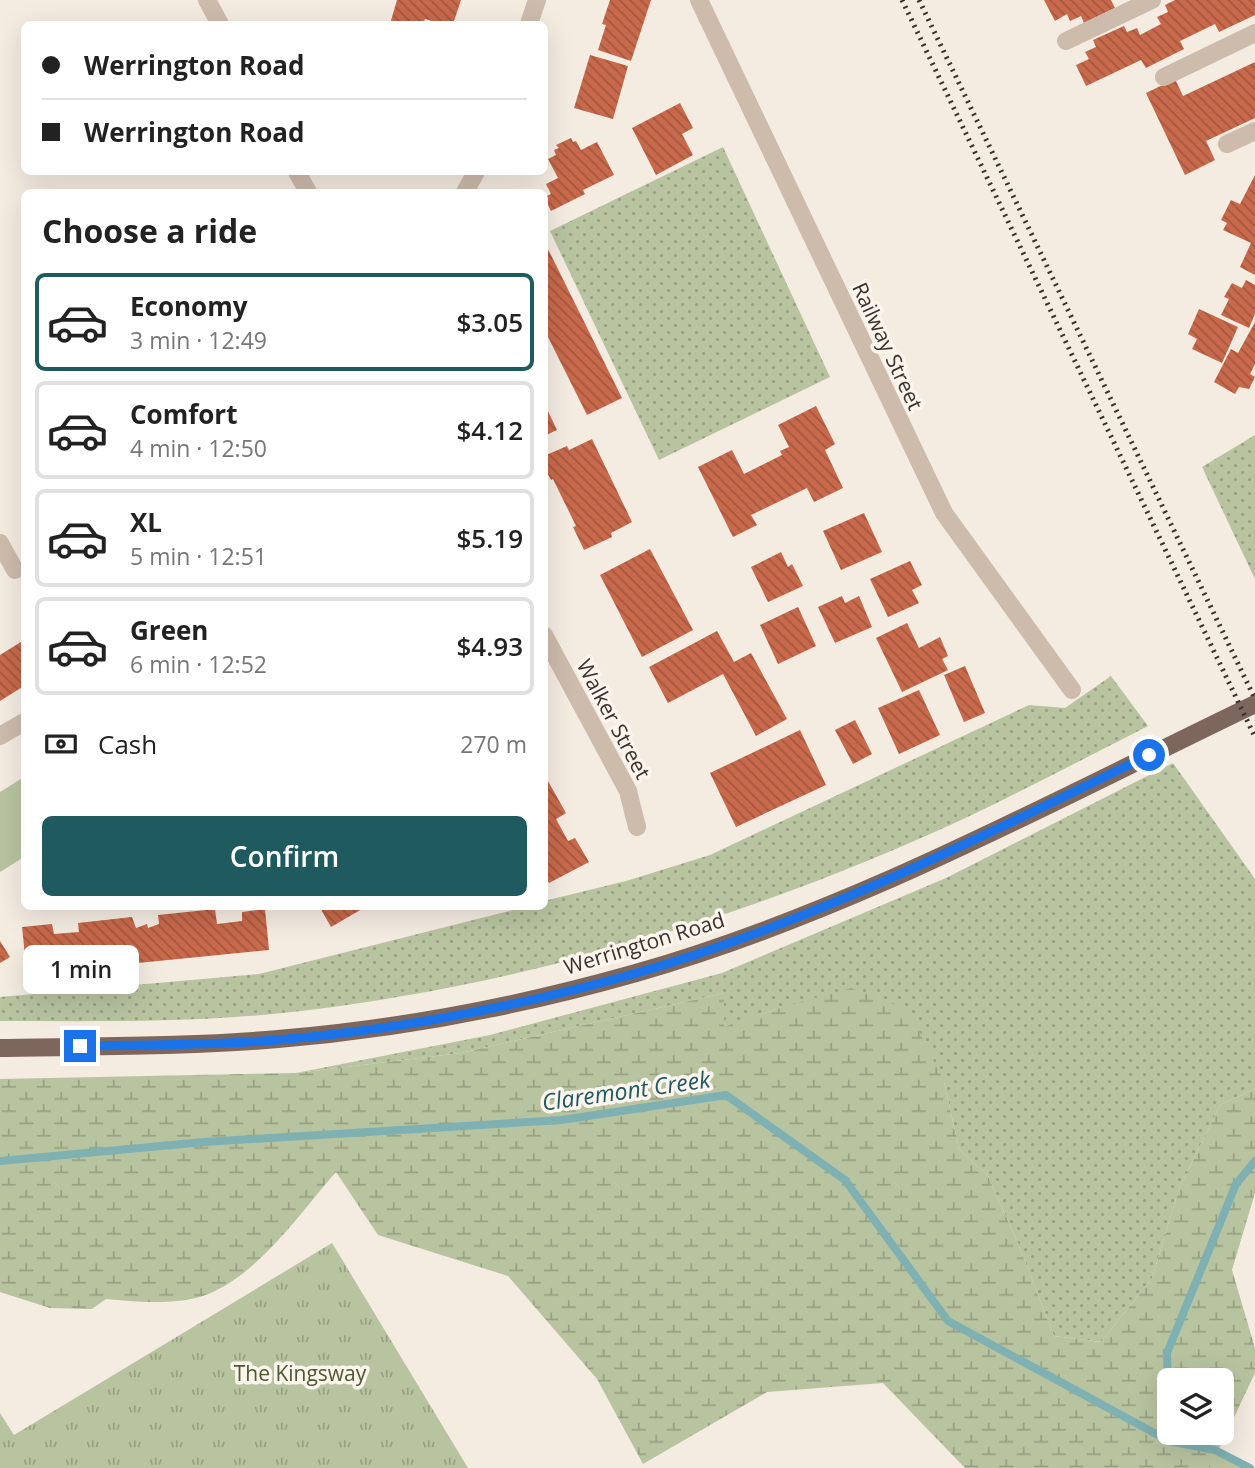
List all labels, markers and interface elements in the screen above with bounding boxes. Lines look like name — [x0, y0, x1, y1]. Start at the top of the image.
text: Werrington Road — [84, 47, 304, 83]
text: Werrington Road — [84, 114, 304, 150]
text: Choose a ride — [42, 209, 257, 252]
street label: Railway Street — [846, 278, 930, 414]
text: Economy — [130, 288, 248, 324]
icon: car — [46, 291, 109, 354]
text: $3.05 — [456, 304, 523, 340]
text: 3 min · 12:49 — [130, 324, 267, 356]
text: Comfort — [130, 396, 237, 432]
icon: car — [46, 399, 109, 462]
text: $4.12 — [456, 412, 523, 448]
text: 4 min · 12:50 — [130, 432, 267, 464]
text: XL — [130, 504, 162, 540]
icon: car — [46, 507, 109, 570]
text: $5.19 — [456, 520, 523, 556]
text: 5 min · 12:51 — [130, 540, 267, 572]
text: Green — [130, 612, 208, 648]
icon: car — [46, 615, 109, 678]
text: $4.93 — [456, 628, 523, 664]
text: 6 min · 12:52 — [130, 648, 267, 680]
street label: Walker Street — [571, 654, 657, 784]
icon: cash — [42, 725, 80, 763]
text: Cash — [98, 726, 157, 762]
text: 270 m — [460, 728, 527, 760]
route start — [1133, 739, 1165, 771]
button: Confirm — [42, 816, 527, 896]
street label: Werrington Road — [560, 905, 728, 981]
callout: 1 min — [22, 944, 138, 993]
text: 1 min — [50, 953, 112, 985]
route end — [64, 1030, 96, 1062]
water label: Claremont Creek — [540, 1062, 713, 1118]
park label: The Kingsway — [234, 1359, 367, 1387]
map controls — [1157, 1368, 1234, 1445]
button: layers — [1157, 1368, 1234, 1445]

